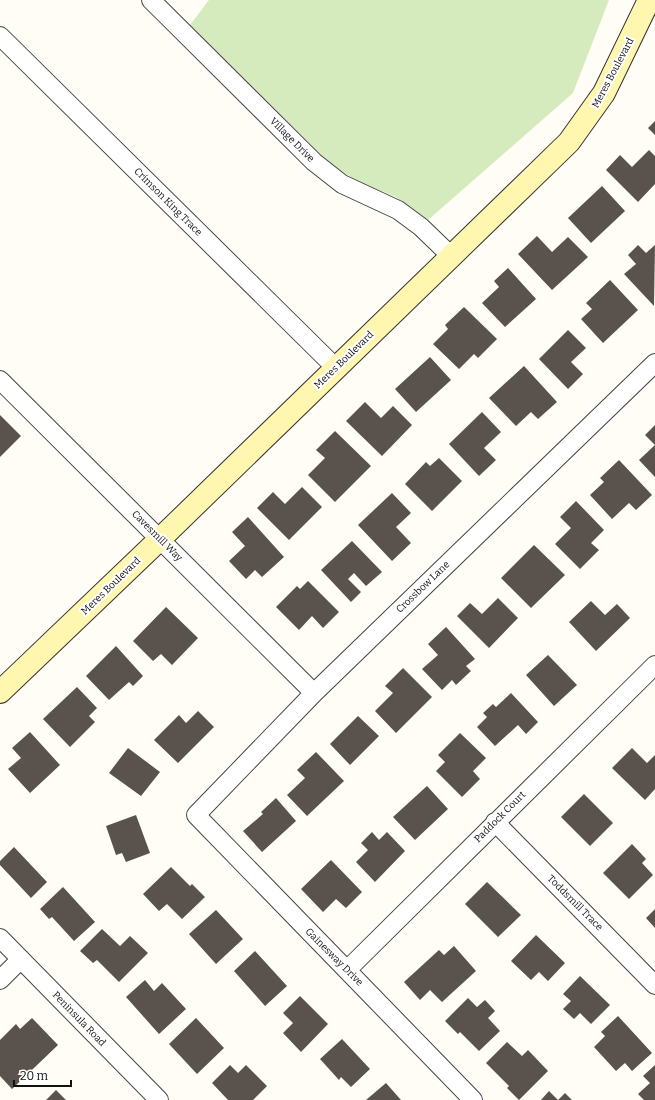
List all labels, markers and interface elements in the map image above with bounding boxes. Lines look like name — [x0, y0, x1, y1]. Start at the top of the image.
street label: Meres Boulevard — [589, 36, 637, 110]
street label: Village Drive — [267, 115, 317, 165]
street label: Crimson King Trace — [131, 165, 205, 239]
street label: Meres Boulevard — [312, 329, 376, 391]
street label: Cavesmill Way — [129, 508, 185, 564]
street label: Meres Boulevard — [79, 555, 143, 617]
street label: Crossbow Lane — [394, 558, 452, 616]
street label: Paddock Court — [472, 789, 528, 845]
street label: Toddsmill Trace — [545, 873, 605, 933]
street label: Gainesway Drive — [303, 926, 365, 988]
street label: Peninsula Road — [50, 989, 108, 1049]
scale bar — [14, 1062, 71, 1088]
text: 20 m — [20, 1069, 49, 1083]

